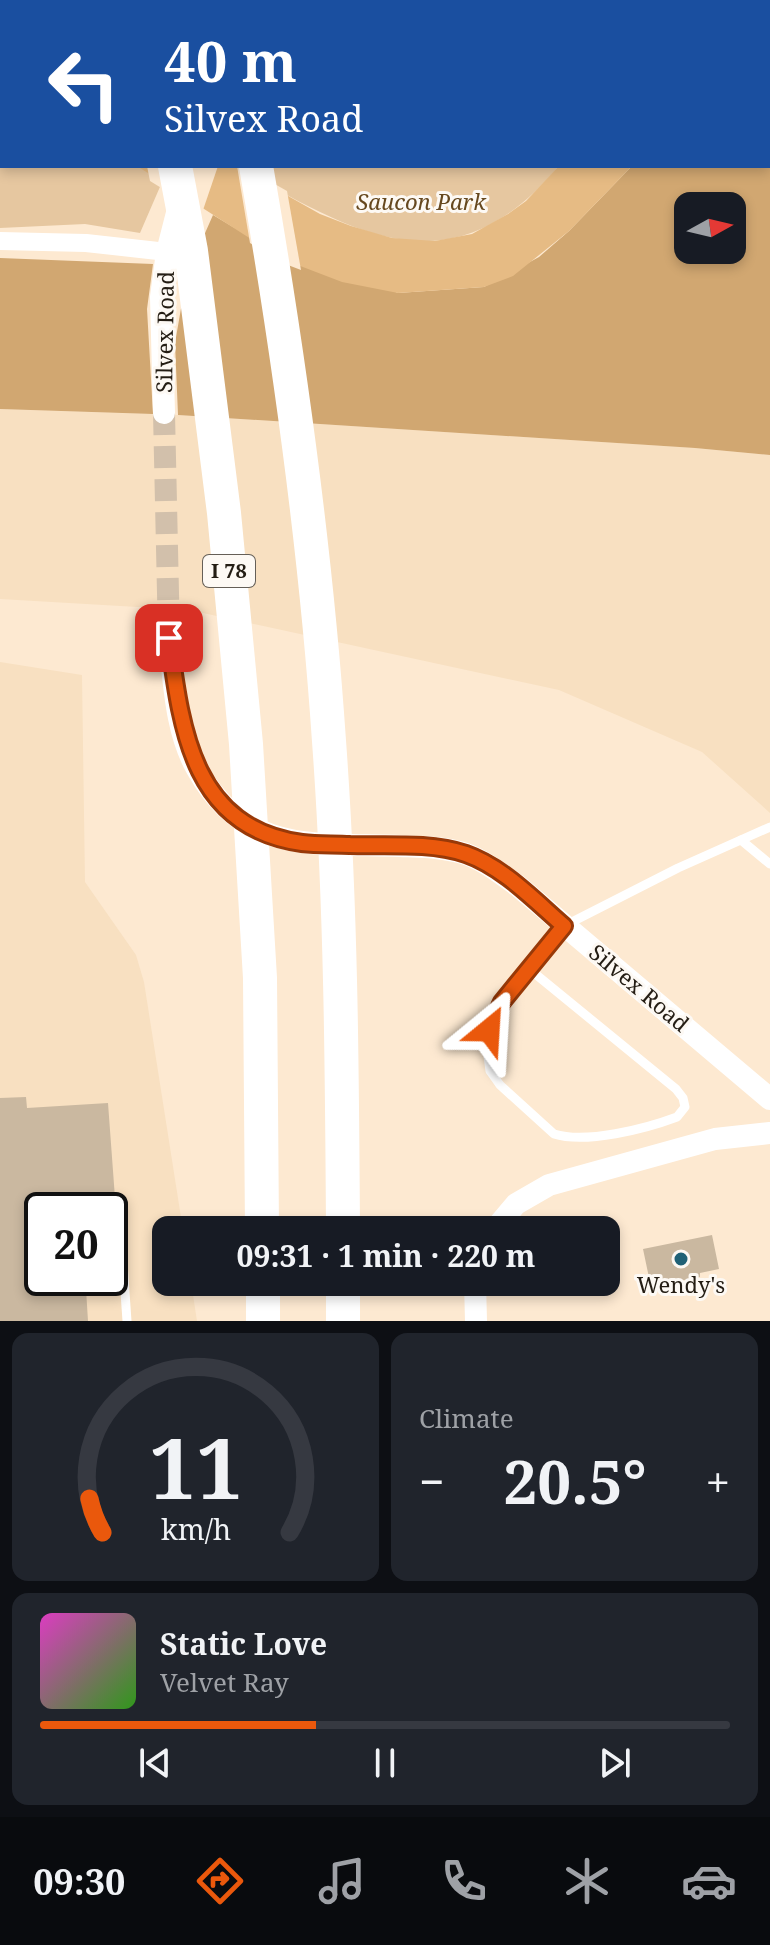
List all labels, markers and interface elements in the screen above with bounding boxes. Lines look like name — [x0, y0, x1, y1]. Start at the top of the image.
text: 40 m — [164, 22, 297, 98]
icon: left — [32, 32, 136, 136]
text: Silvex Road — [164, 94, 363, 143]
park label: Saucon Park — [356, 186, 487, 216]
north arrow — [674, 192, 746, 264]
map controls — [674, 192, 746, 264]
street label: Silvex Road — [148, 270, 180, 393]
road number: I 78 — [203, 555, 255, 587]
pin — [135, 604, 203, 672]
icon: arrive — [147, 616, 191, 660]
street label: Silvex Road — [583, 937, 696, 1038]
position arrow — [447, 988, 531, 1072]
speed limit sign: 20 — [24, 1192, 128, 1296]
text: 09:31 · 1 min · 220 m — [237, 1235, 535, 1276]
marker: Wendy's — [672, 1250, 690, 1268]
place label: Wendy's — [637, 1269, 725, 1299]
text: Climate — [419, 1400, 514, 1436]
text: 11 — [148, 1410, 243, 1523]
text: 20.5° — [503, 1440, 647, 1522]
text: − — [419, 1451, 444, 1511]
text: + — [705, 1451, 730, 1511]
text: km/h — [160, 1509, 231, 1548]
text: Static Love — [160, 1623, 327, 1664]
text: Velvet Ray — [160, 1664, 289, 1700]
icon: previous — [133, 1741, 177, 1785]
icon: pause — [363, 1741, 407, 1785]
icon: next — [593, 1741, 637, 1785]
icon: directions — [192, 1853, 248, 1909]
icon: music — [314, 1853, 370, 1909]
icon: phone — [436, 1853, 492, 1909]
icon: climate — [559, 1853, 615, 1909]
icon: car — [681, 1853, 737, 1909]
text: 09:30 — [33, 1857, 125, 1906]

